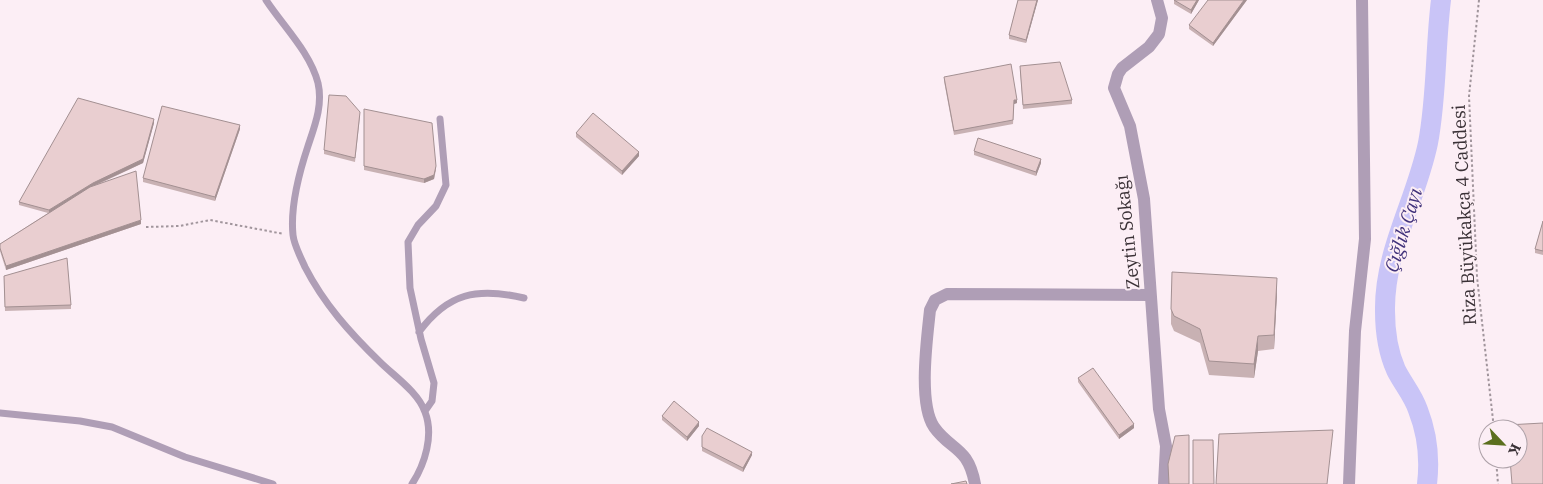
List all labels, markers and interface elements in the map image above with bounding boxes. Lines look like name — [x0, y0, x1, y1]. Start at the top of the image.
street label: Riza Büyükakça 4 Caddesi — [1447, 104, 1481, 326]
street label: Zeytin Sokağı — [1110, 173, 1144, 290]
water label: Çığlık Çayı — [1379, 185, 1427, 275]
north arrow — [1478, 419, 1528, 469]
text: K — [1504, 441, 1525, 458]

